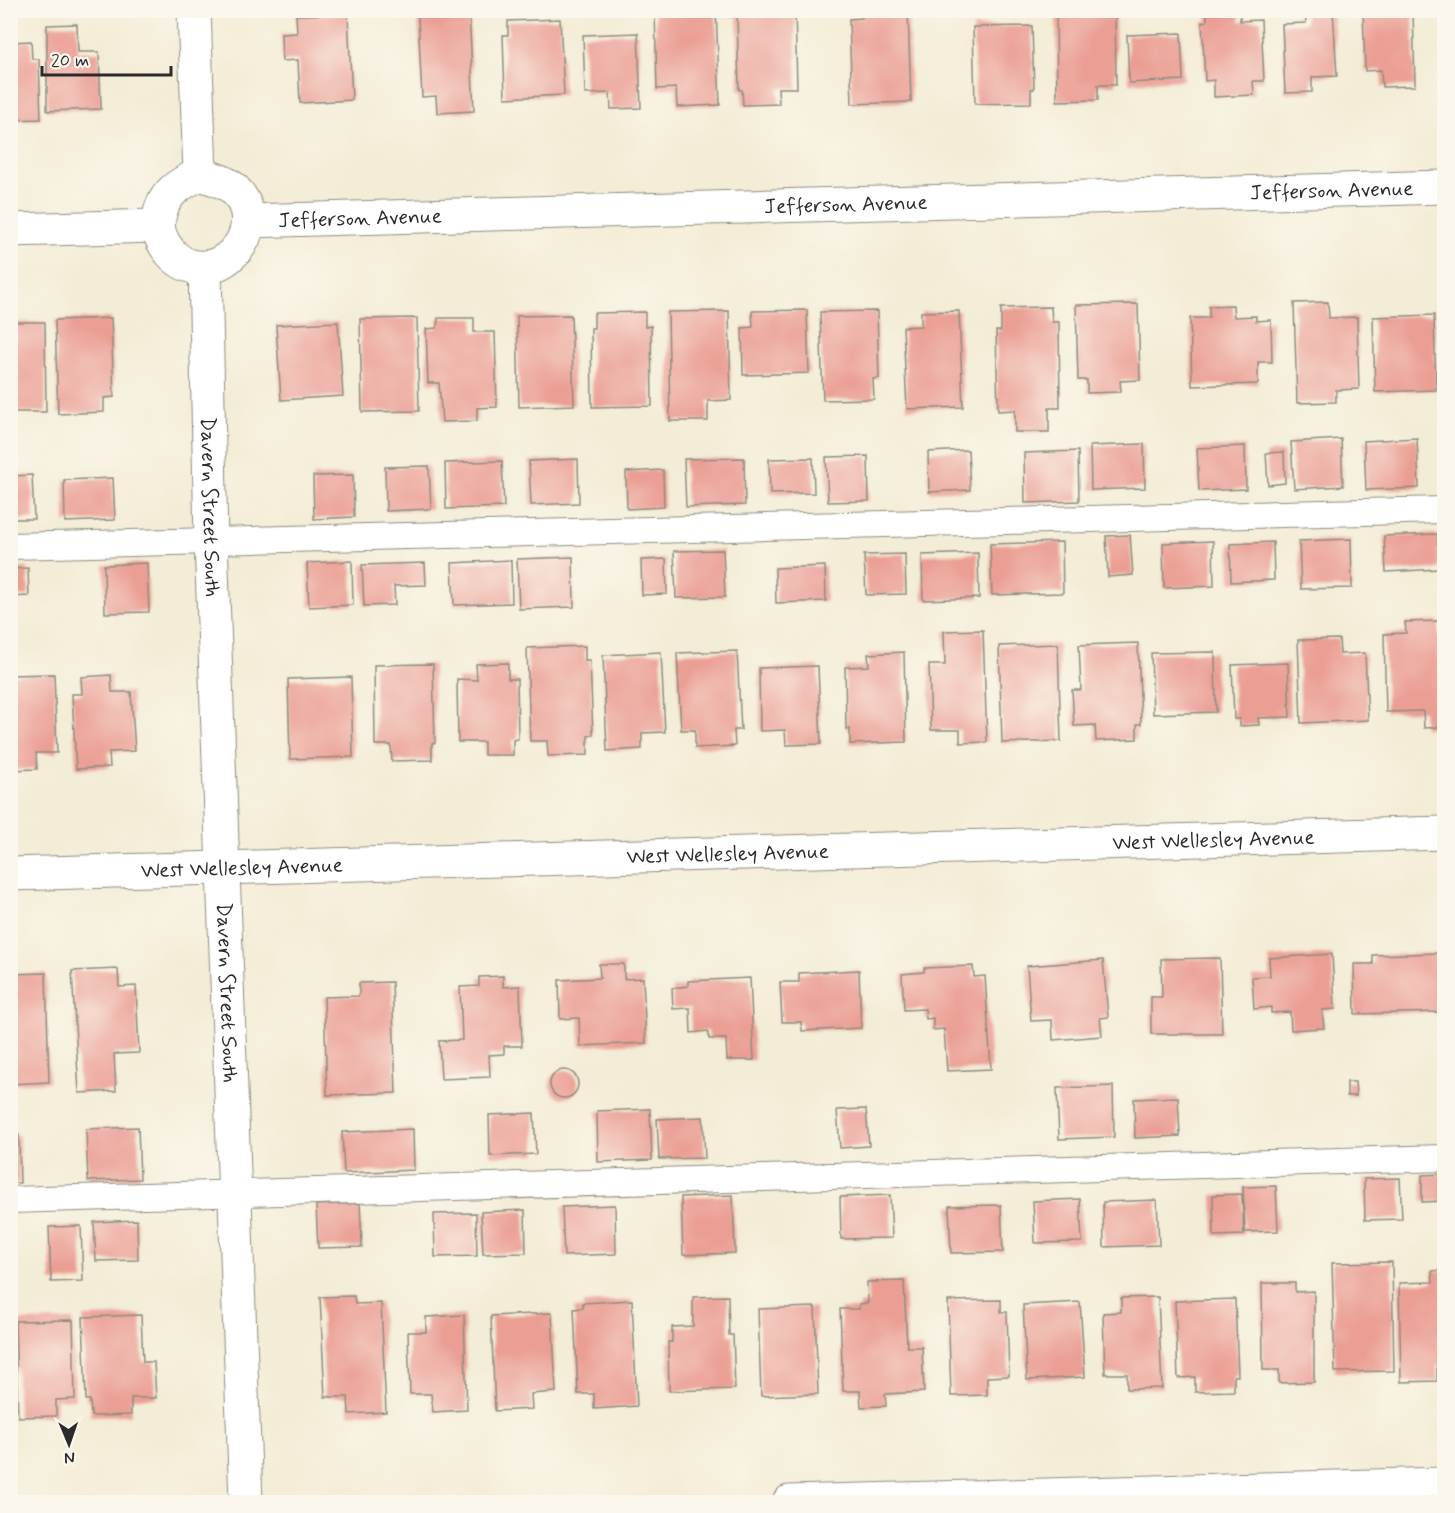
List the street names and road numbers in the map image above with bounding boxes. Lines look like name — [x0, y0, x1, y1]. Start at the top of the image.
street label: Jefferson Avenue — [1249, 175, 1414, 208]
street label: Jefferson Avenue — [764, 189, 928, 221]
street label: Jefferson Avenue — [278, 202, 442, 235]
street label: Davern Street South — [193, 417, 226, 598]
street label: West Wellesley Avenue — [1112, 824, 1315, 857]
street label: West Wellesley Avenue — [626, 838, 829, 871]
street label: West Wellesley Avenue — [140, 851, 343, 885]
street label: Davern Street South — [209, 902, 244, 1083]

